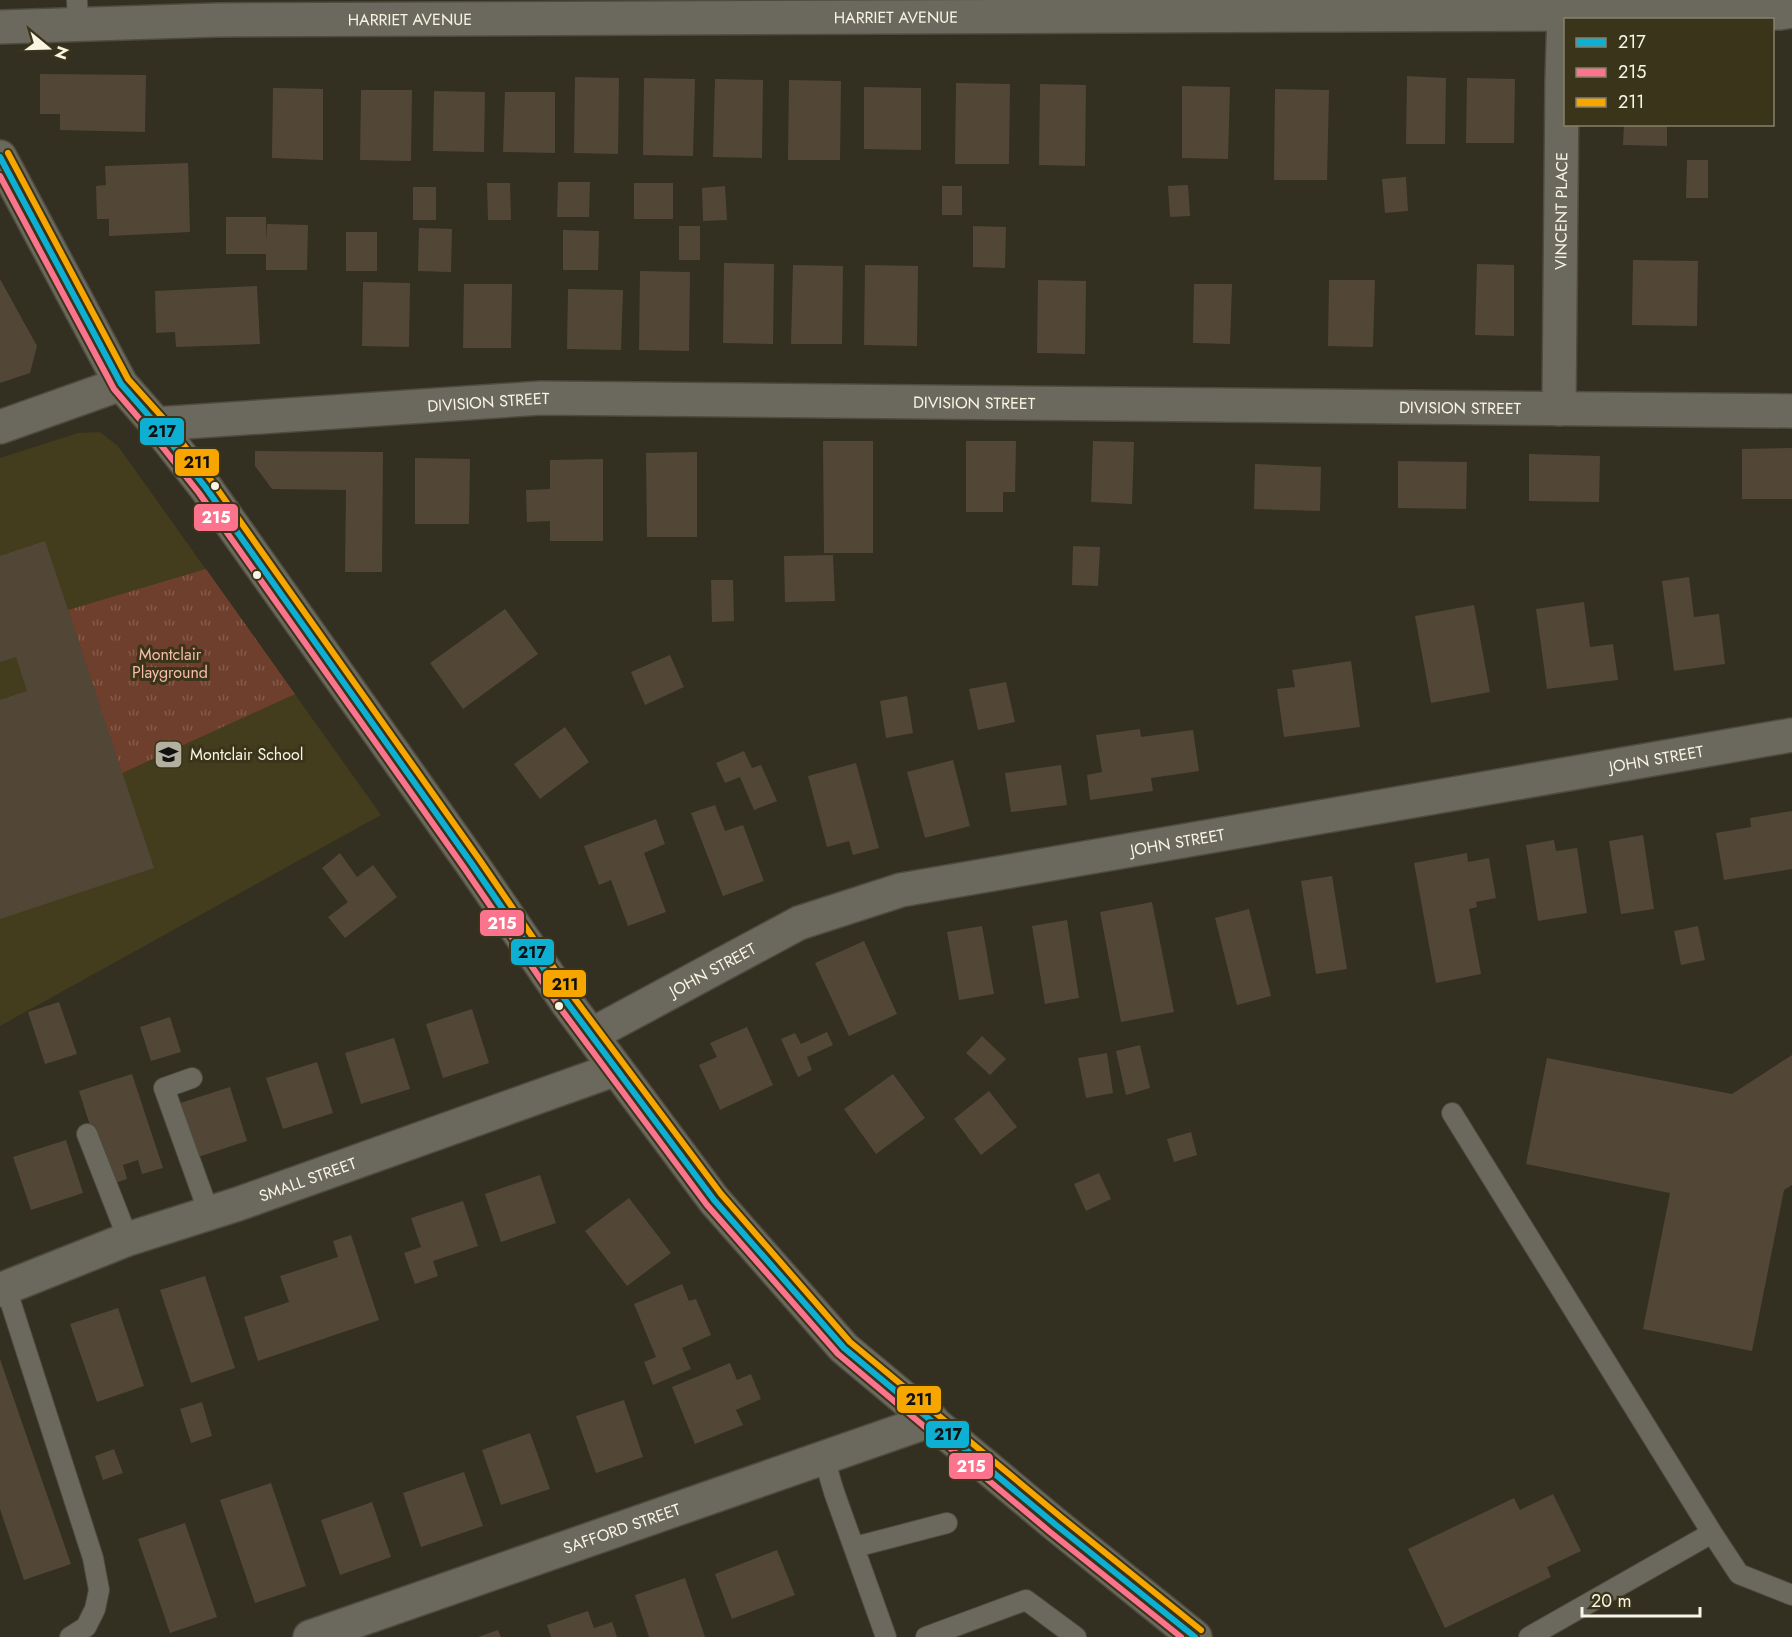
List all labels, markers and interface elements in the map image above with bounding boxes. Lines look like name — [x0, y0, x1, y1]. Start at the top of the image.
street label: HARRIET AVENUE — [834, 6, 958, 29]
street label: HARRIET AVENUE — [348, 8, 472, 31]
north arrow — [18, 18, 78, 78]
legend — [1564, 18, 1774, 126]
text: 217 — [1618, 29, 1646, 55]
text: N — [49, 43, 75, 62]
text: 215 — [1618, 59, 1647, 85]
text: 211 — [1618, 89, 1644, 115]
street label: VINCENT PLACE — [1549, 152, 1573, 270]
street label: DIVISION STREET — [427, 387, 550, 418]
street label: DIVISION STREET — [913, 391, 1036, 415]
street label: DIVISION STREET — [1399, 396, 1522, 420]
line badge: 217 — [139, 417, 185, 446]
text: 217 — [148, 420, 176, 443]
line badge: 211 — [174, 448, 220, 477]
text: 211 — [184, 451, 210, 474]
unlabelled marker — [209, 480, 221, 492]
line badge: 215 — [193, 503, 239, 532]
text: 215 — [202, 506, 230, 529]
unlabelled marker — [251, 569, 263, 581]
park label: Montclair Playground — [132, 643, 208, 684]
school or university icon: Montclair School — [153, 738, 185, 770]
street label: JOHN STREET — [1605, 740, 1706, 779]
place label: Montclair School — [190, 743, 303, 766]
street label: JOHN STREET — [1127, 823, 1227, 862]
line badge: 215 — [479, 909, 525, 937]
text: 215 — [488, 912, 516, 935]
street label: JOHN STREET — [664, 937, 761, 1004]
line badge: 217 — [510, 938, 555, 966]
text: 217 — [518, 941, 546, 964]
line badge: 211 — [542, 969, 587, 998]
text: 211 — [552, 973, 578, 996]
unlabelled marker — [553, 1000, 565, 1012]
street label: SMALL STREET — [256, 1152, 360, 1208]
line badge: 211 — [896, 1385, 942, 1414]
text: 211 — [906, 1388, 932, 1411]
line badge: 217 — [925, 1420, 970, 1449]
text: 217 — [934, 1423, 962, 1446]
line badge: 215 — [948, 1452, 994, 1480]
text: 215 — [957, 1455, 985, 1478]
street label: SAFFORD STREET — [560, 1497, 684, 1560]
scale bar — [1582, 1580, 1700, 1618]
text: 20 m — [1591, 1588, 1631, 1614]

